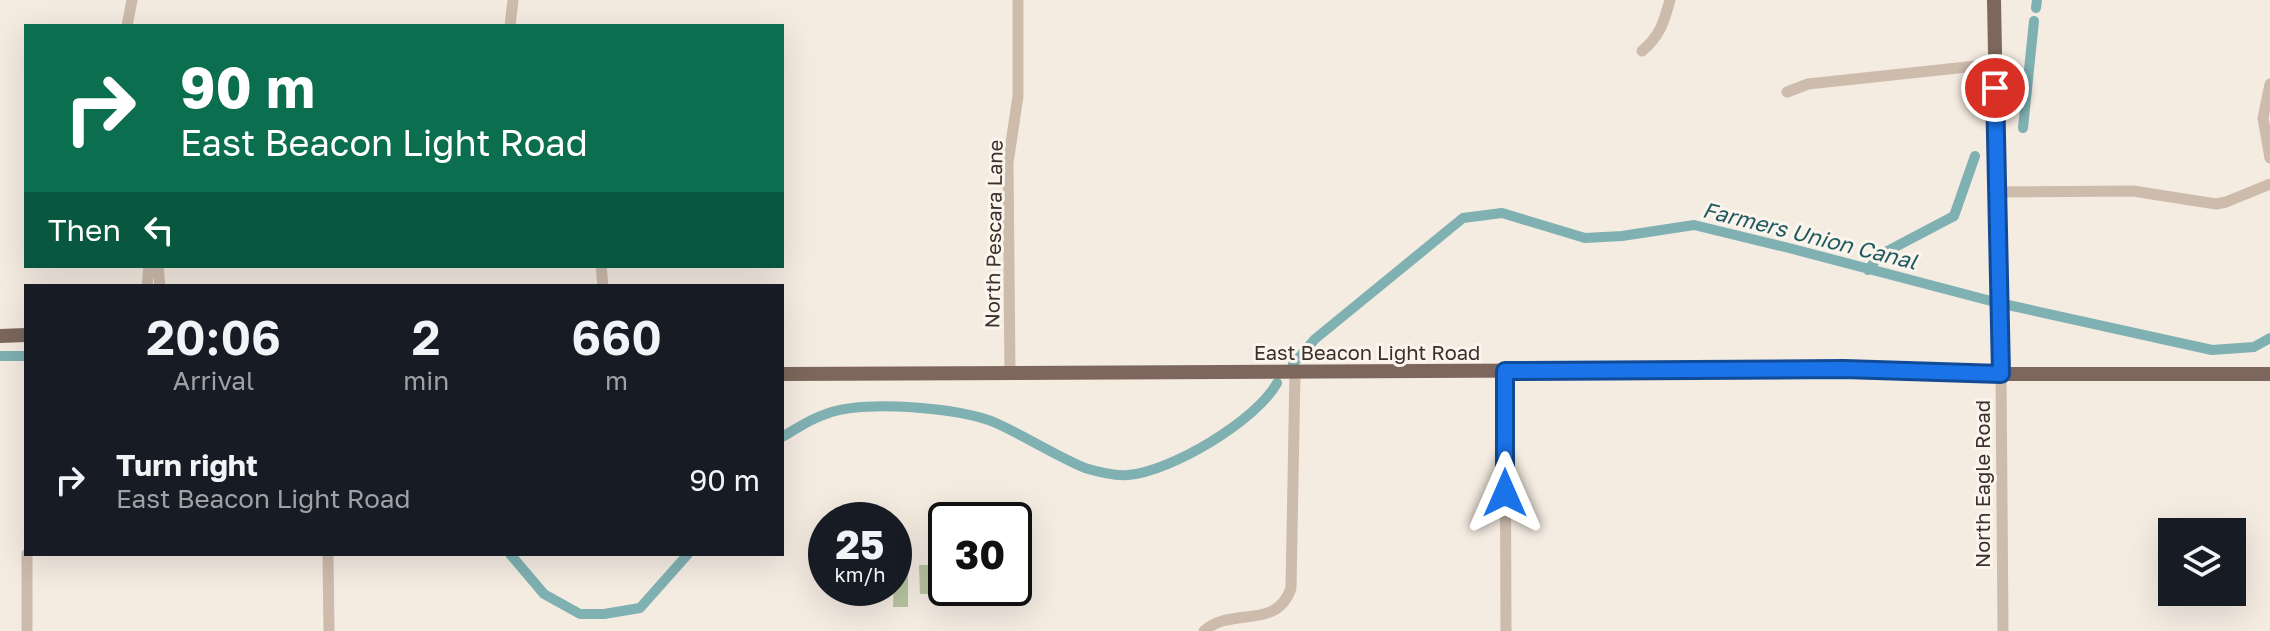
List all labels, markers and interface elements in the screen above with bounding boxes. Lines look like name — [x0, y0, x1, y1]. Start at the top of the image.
text: 90 m — [180, 53, 315, 120]
pin — [1961, 54, 2029, 122]
icon: right — [48, 56, 152, 160]
icon: arrive — [1973, 66, 2017, 110]
text: East Beacon Light Road — [180, 121, 588, 164]
street label: North Pescara Lane — [979, 139, 1007, 329]
water label: Farmers Union Canal — [1700, 195, 1921, 275]
icon: left — [137, 208, 181, 252]
text: Then — [48, 212, 121, 248]
text: 20:06 — [146, 308, 281, 366]
text: 2 — [412, 308, 441, 366]
text: 660 — [571, 308, 662, 366]
street label: East Beacon Light Road — [1254, 340, 1480, 364]
text: Arrival — [173, 365, 254, 396]
text: min — [403, 365, 449, 396]
text: m — [605, 365, 628, 396]
street label: North Eagle Road — [1970, 400, 1994, 568]
text: Turn right — [116, 447, 258, 483]
position arrow — [1463, 451, 1547, 535]
icon: right — [48, 458, 92, 502]
text: 90 m — [689, 462, 760, 498]
text: East Beacon Light Road — [116, 483, 411, 514]
speed limit sign: 30 — [928, 502, 1032, 606]
map controls — [2158, 518, 2246, 606]
button: layers — [2158, 518, 2246, 606]
text: 25 — [836, 520, 884, 568]
text: km/h — [835, 562, 885, 586]

